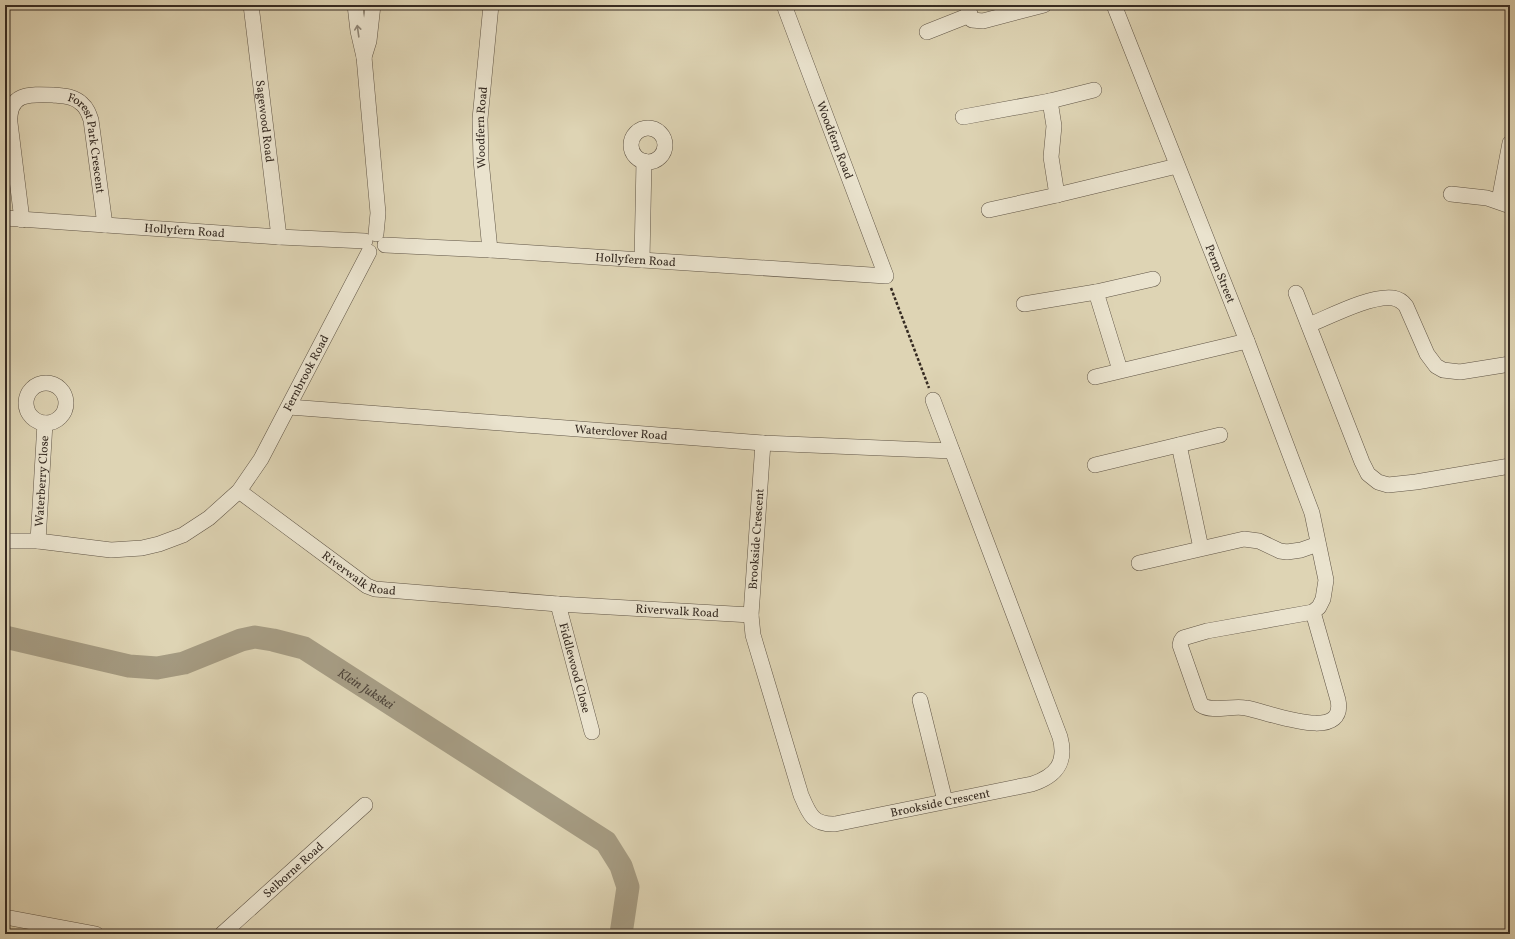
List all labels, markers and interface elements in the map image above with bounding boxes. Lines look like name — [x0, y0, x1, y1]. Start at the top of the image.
one-way arrow — [354, 25, 362, 38]
street label: Sagewood Road — [251, 79, 277, 163]
street label: Woodfern Road — [473, 86, 492, 169]
street label: Forest Park Crescent — [66, 90, 108, 194]
street label: Woodfern Road — [812, 99, 856, 182]
street label: Hollyfern Road — [144, 221, 225, 242]
street label: Perm Street — [1201, 242, 1238, 306]
street label: Hollyfern Road — [595, 250, 676, 271]
street label: Fernbrook Road — [280, 332, 333, 415]
street label: Waterclover Road — [574, 422, 668, 445]
street label: Waterberry Close — [32, 435, 53, 527]
street label: Brookside Crescent — [745, 488, 769, 590]
street label: Riverwalk Road — [318, 548, 397, 600]
street label: Riverwalk Road — [635, 601, 720, 622]
street label: Fiddlewood Close — [554, 621, 594, 715]
water label: Klein Jukskei — [333, 665, 398, 715]
street label: Brookside Crescent — [889, 786, 992, 822]
street label: Selborne Road — [260, 839, 328, 902]

